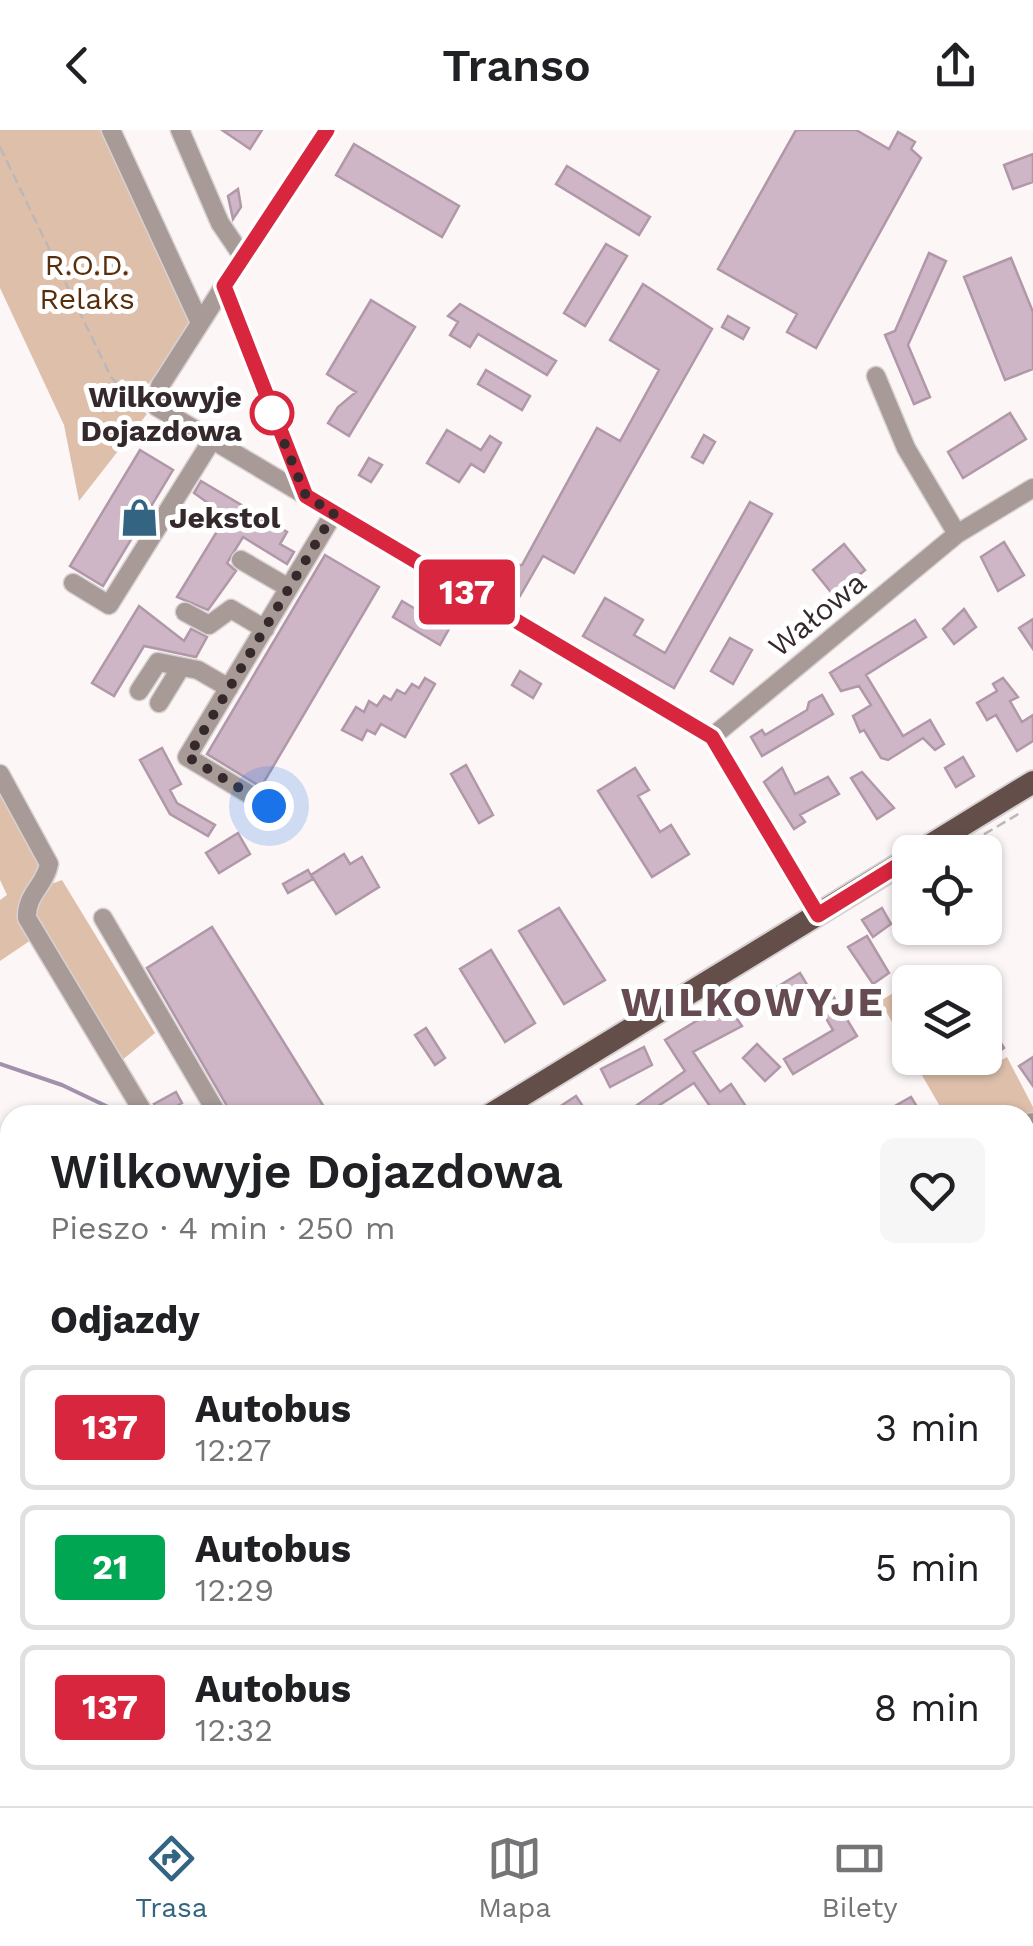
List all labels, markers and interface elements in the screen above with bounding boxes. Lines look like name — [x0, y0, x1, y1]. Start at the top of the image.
icon: back — [50, 38, 105, 93]
icon: share — [928, 38, 983, 93]
text: Transo — [442, 39, 591, 92]
park label: R.O.D. Relaks — [39, 247, 135, 316]
place label: Wilkowyje Dojazdowa — [80, 379, 243, 448]
marker: Wilkowyje Dojazdowa — [251, 392, 293, 434]
shop icon: Jekstol — [118, 496, 160, 538]
place label: Jekstol — [169, 500, 280, 535]
line badge: 137 — [410, 560, 524, 624]
street label: Wałowa — [761, 564, 873, 664]
text: 137 — [439, 571, 495, 613]
your location — [244, 781, 294, 831]
map controls — [892, 835, 1002, 1075]
button: locate — [892, 835, 1002, 945]
button: layers — [892, 965, 1002, 1075]
district label: WILKOWYJE — [621, 979, 885, 1026]
button: heart — [880, 1138, 985, 1243]
text: Wilkowyje Dojazdowa — [50, 1143, 563, 1200]
text: Pieszo · 4 min · 250 m — [50, 1209, 395, 1247]
text: Odjazdy — [50, 1298, 200, 1342]
text: Autobus — [195, 1387, 351, 1431]
text: 137 — [82, 1406, 138, 1448]
text: 3 min — [875, 1406, 980, 1450]
text: 12:27 — [195, 1431, 272, 1469]
text: Autobus — [195, 1527, 351, 1571]
text: 21 — [92, 1546, 128, 1588]
text: 5 min — [875, 1546, 980, 1590]
text: 12:29 — [195, 1571, 274, 1609]
text: Autobus — [195, 1667, 351, 1711]
text: 137 — [82, 1686, 138, 1728]
text: 8 min — [874, 1686, 980, 1730]
text: 12:32 — [195, 1711, 273, 1749]
tab: Trasa — [135, 1831, 208, 1924]
tab: Mapa — [478, 1831, 551, 1924]
tab: Bilety — [822, 1831, 898, 1924]

